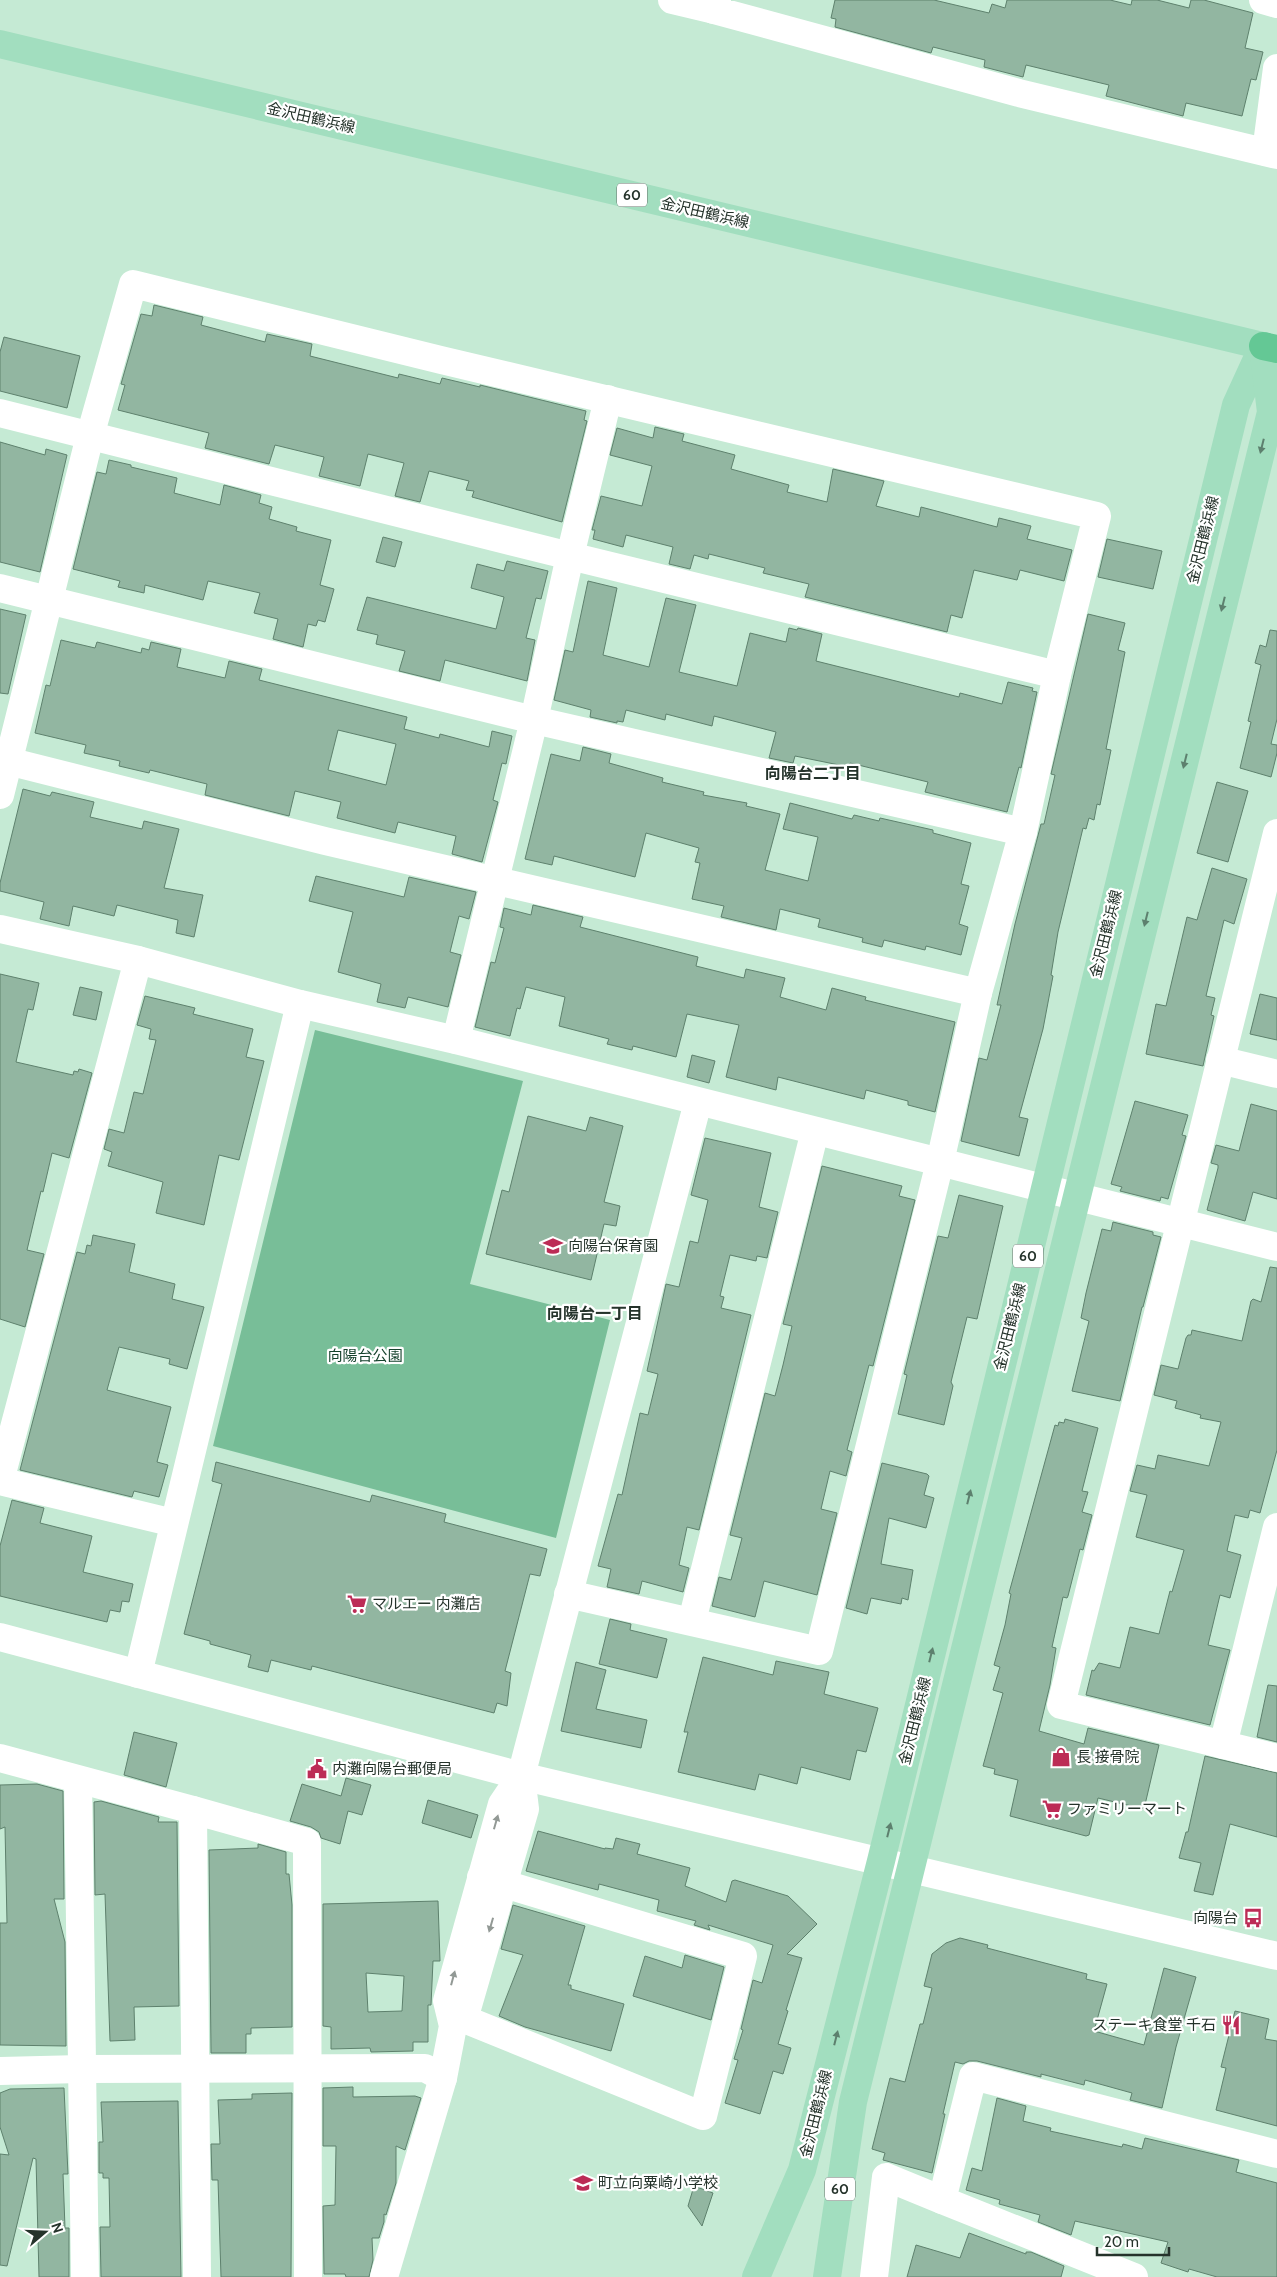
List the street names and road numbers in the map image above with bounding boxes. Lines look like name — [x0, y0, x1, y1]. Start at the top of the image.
street label: 金沢田鶴浜線 — [265, 99, 357, 137]
road number: 60 — [617, 184, 647, 206]
street label: 金沢田鶴浜線 — [659, 194, 751, 232]
street label: 金沢田鶴浜線 — [1183, 494, 1223, 586]
street label: 金沢田鶴浜線 — [1086, 888, 1126, 980]
road number: 60 — [1013, 1244, 1043, 1268]
street label: 金沢田鶴浜線 — [990, 1281, 1030, 1373]
street label: 金沢田鶴浜線 — [895, 1675, 935, 1767]
street label: 金沢田鶴浜線 — [796, 2068, 836, 2160]
road number: 60 — [825, 2178, 855, 2200]

